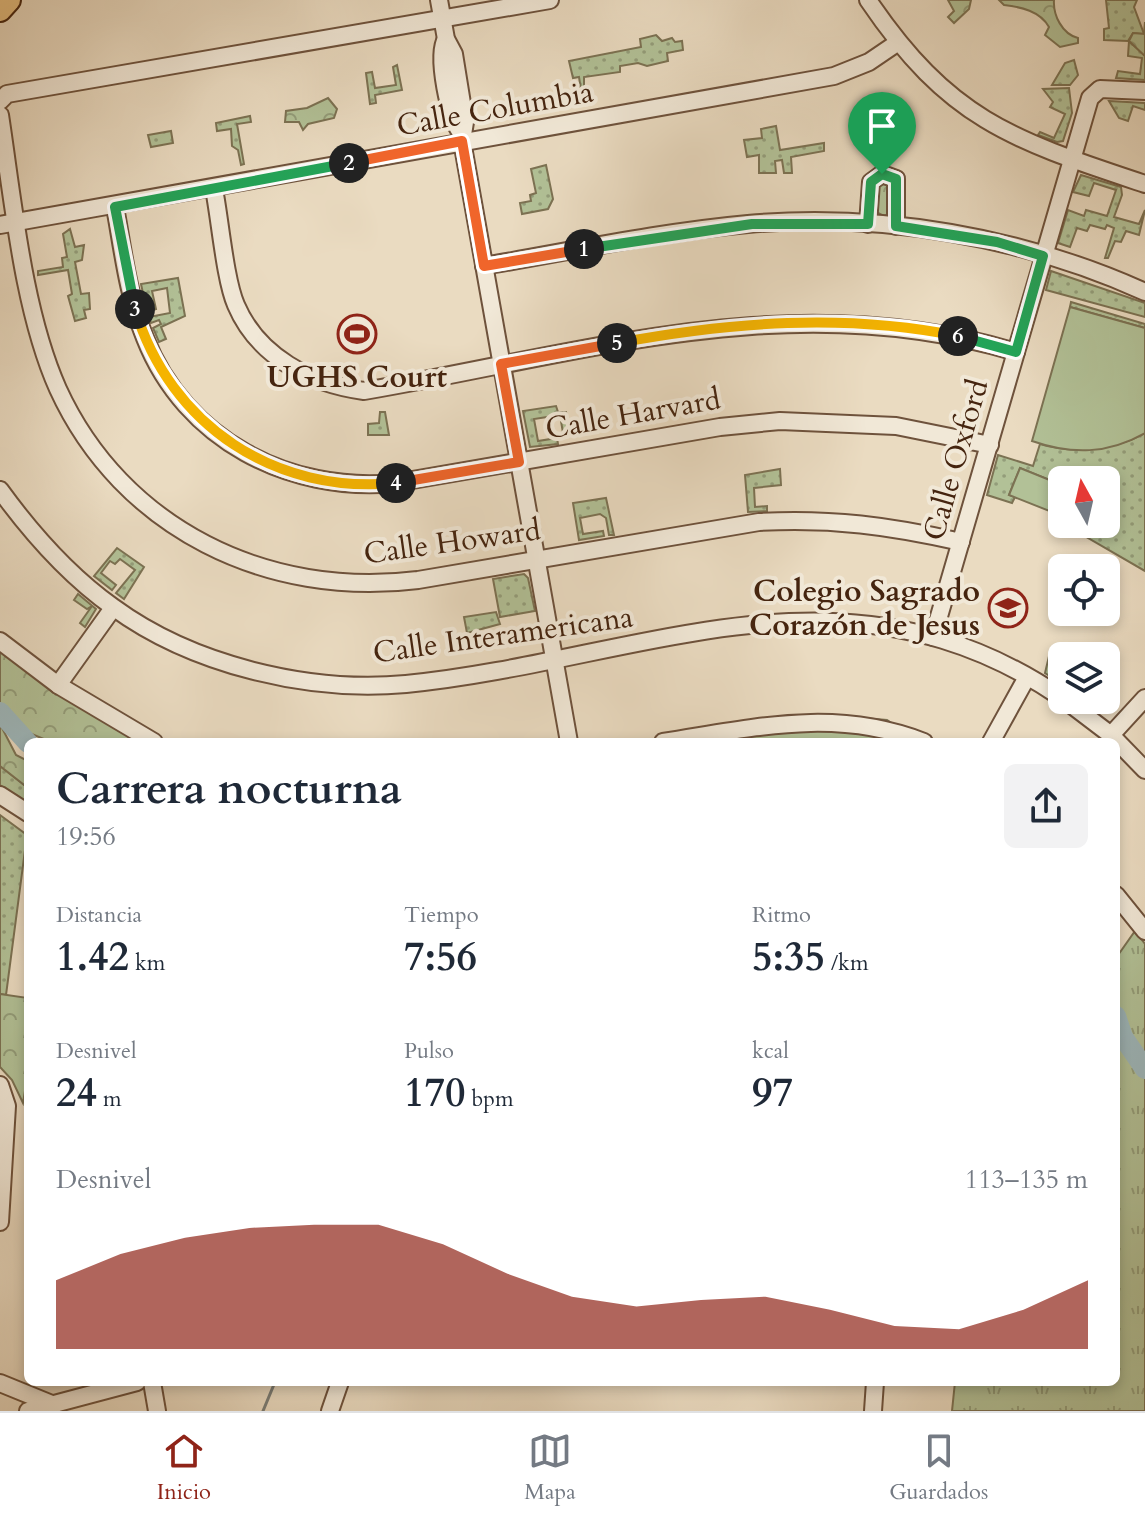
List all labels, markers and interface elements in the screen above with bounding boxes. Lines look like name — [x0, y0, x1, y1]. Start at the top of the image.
street label: Calle Columbia — [393, 72, 597, 146]
pin — [848, 92, 916, 174]
icon: arrive — [860, 104, 904, 148]
pin: 2 — [329, 143, 369, 183]
text: 2 — [343, 148, 355, 178]
pin: 1 — [564, 229, 604, 269]
text: 1 — [578, 234, 590, 264]
pin: 3 — [115, 289, 155, 329]
text: 3 — [129, 294, 141, 324]
sports icon: UGHS Court — [336, 313, 378, 355]
pin: 6 — [938, 316, 978, 356]
text: 6 — [952, 321, 964, 351]
pin: 5 — [597, 323, 637, 363]
text: 5 — [611, 328, 623, 358]
place label: UGHS Court — [267, 357, 448, 398]
street label: Calle Oxford — [913, 375, 999, 545]
street label: Calle Harvard — [542, 378, 724, 450]
pin: 4 — [376, 463, 416, 503]
north arrow — [1048, 466, 1120, 538]
map controls — [1048, 466, 1120, 714]
text: 4 — [390, 468, 402, 498]
street label: Calle Howard — [361, 509, 543, 575]
button: locate — [1048, 554, 1120, 626]
place label: Colegio Sagrado Corazón de Jesus — [749, 571, 980, 646]
school or university icon: Colegio Sagrado Corazón de Jesus — [987, 587, 1029, 629]
street label: Calle Interamericana — [370, 596, 636, 674]
button: layers — [1048, 642, 1120, 714]
text: Carrera nocturna — [56, 759, 402, 819]
button: share — [1004, 764, 1088, 848]
text: 19:56 — [56, 819, 116, 854]
text: Distancia — [56, 900, 142, 930]
text: Tiempo — [404, 900, 479, 930]
text: Ritmo — [752, 900, 811, 930]
text: 1.42 — [56, 930, 129, 985]
text: 7:56 — [404, 930, 477, 985]
text: 5:35 — [752, 930, 825, 985]
text: km — [129, 948, 165, 978]
text: /km — [825, 948, 869, 978]
text: Desnivel — [56, 1036, 137, 1066]
text: Pulso — [404, 1036, 454, 1066]
text: kcal — [752, 1036, 789, 1066]
text: 24 — [56, 1066, 97, 1121]
text: 170 — [404, 1066, 465, 1121]
text: 97 — [752, 1066, 793, 1121]
text: m — [97, 1084, 122, 1114]
text: bpm — [465, 1084, 514, 1114]
text: Desnivel — [56, 1162, 151, 1197]
text: 113–135 m — [965, 1162, 1088, 1197]
tab: Inicio — [157, 1429, 211, 1507]
tab: Mapa — [524, 1429, 576, 1507]
tab: Guardados — [889, 1429, 988, 1507]

